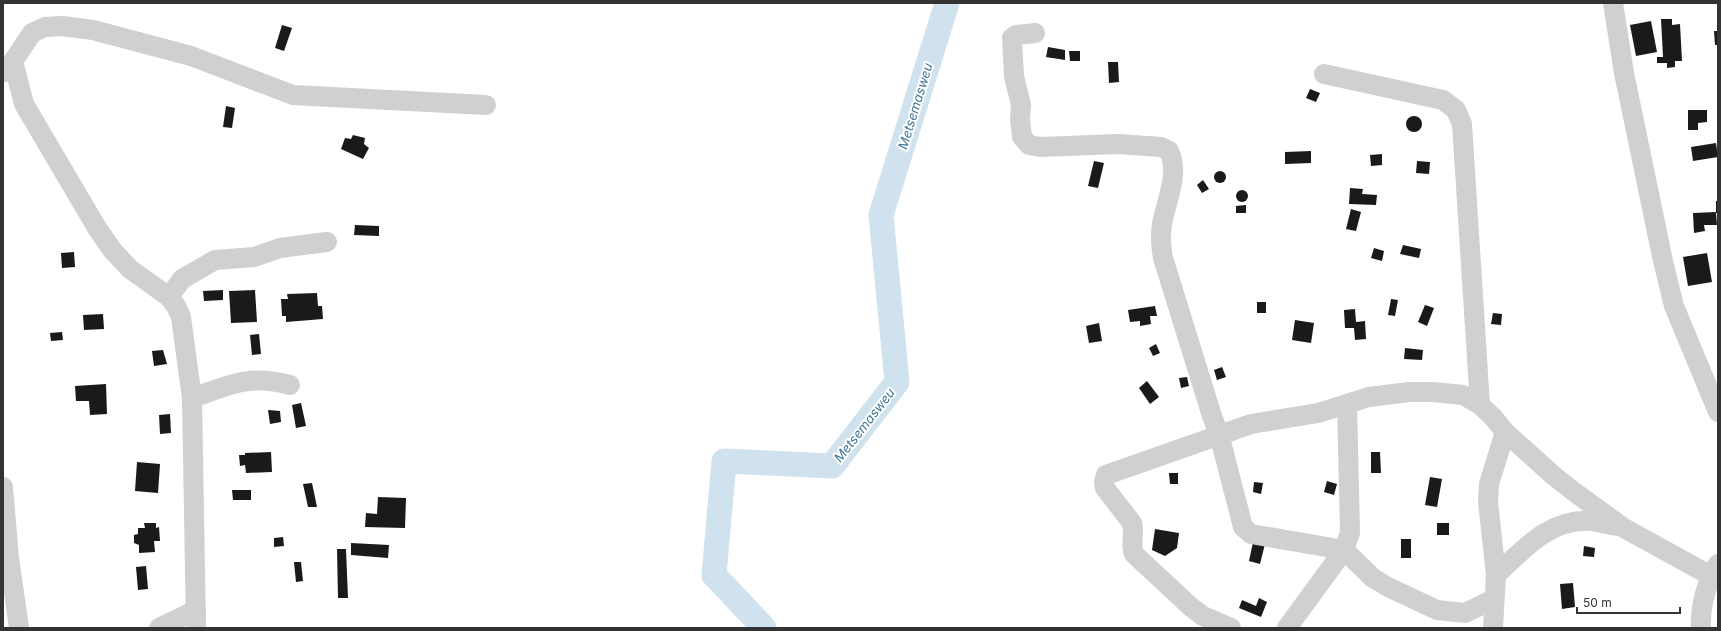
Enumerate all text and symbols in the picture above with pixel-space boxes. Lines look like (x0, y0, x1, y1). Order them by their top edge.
water label: Metsemasweu (894, 61, 936, 151)
water label: Metsemasweu (830, 385, 898, 465)
scale bar (1577, 589, 1680, 615)
text: 50 m (1583, 595, 1612, 610)

